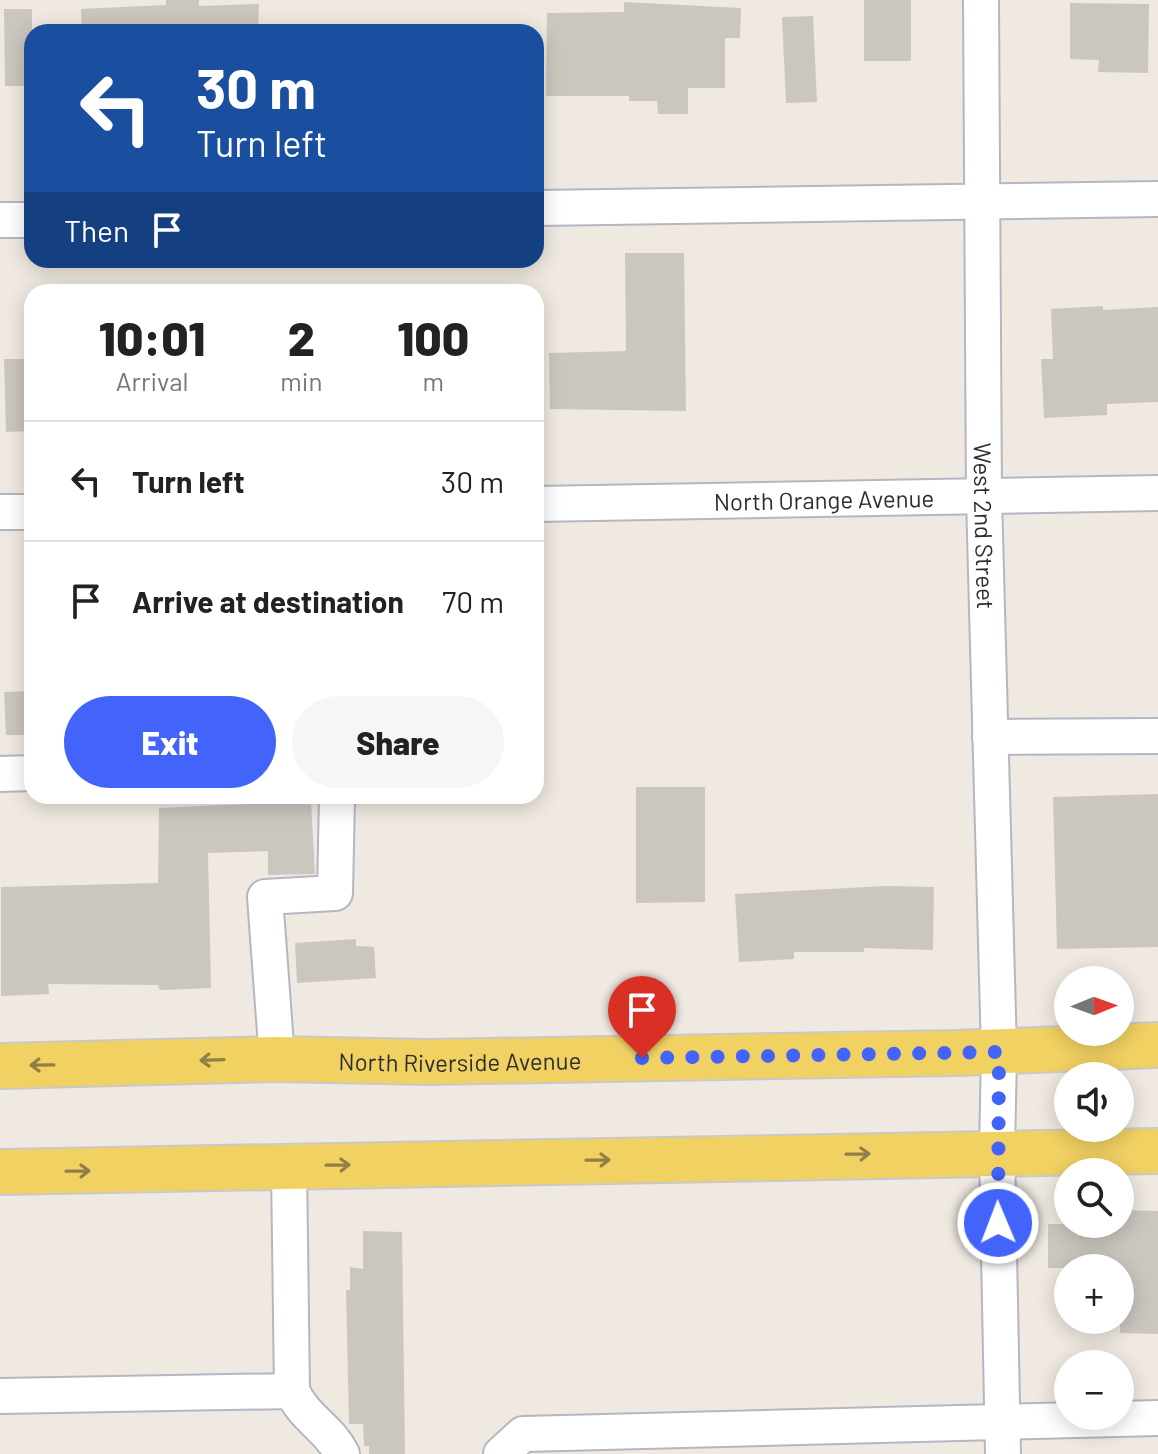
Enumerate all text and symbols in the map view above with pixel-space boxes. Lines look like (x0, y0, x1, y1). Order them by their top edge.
text: 30 m (196, 53, 316, 120)
icon: left (64, 56, 168, 160)
text: Turn left (196, 121, 327, 164)
icon: arrive (145, 208, 189, 252)
text: Then (64, 212, 129, 248)
text: 10:01 (99, 308, 205, 366)
text: 2 (288, 308, 315, 366)
text: 100 (397, 308, 469, 366)
text: Arrival (116, 365, 188, 396)
text: min (280, 365, 322, 396)
text: m (422, 365, 444, 396)
street label: West 2nd Street (969, 443, 1002, 610)
icon: left (64, 459, 108, 503)
text: Turn left (132, 463, 245, 499)
text: 30 m (441, 463, 504, 499)
street label: North Orange Avenue (713, 482, 934, 515)
icon: arrive (64, 579, 108, 623)
text: Arrive at destination (132, 583, 404, 619)
text: 70 m (442, 583, 504, 619)
button: Exit (64, 696, 276, 788)
button: Share (292, 696, 504, 788)
north arrow (1054, 966, 1134, 1046)
map controls (1054, 966, 1134, 1430)
pin (608, 976, 676, 1058)
icon: arrive (620, 988, 664, 1032)
street label: North Riverside Avenue (338, 1045, 582, 1077)
one-way arrow (199, 1053, 226, 1068)
one-way arrow (29, 1057, 56, 1073)
button: sound (1054, 1062, 1134, 1142)
one-way arrow (844, 1147, 871, 1162)
one-way arrow (584, 1152, 611, 1167)
one-way arrow (324, 1157, 351, 1172)
button: search (1054, 1158, 1134, 1238)
one-way arrow (64, 1163, 91, 1178)
position arrow (956, 1181, 1040, 1265)
button: + (1054, 1254, 1134, 1334)
button: − (1054, 1350, 1134, 1430)

